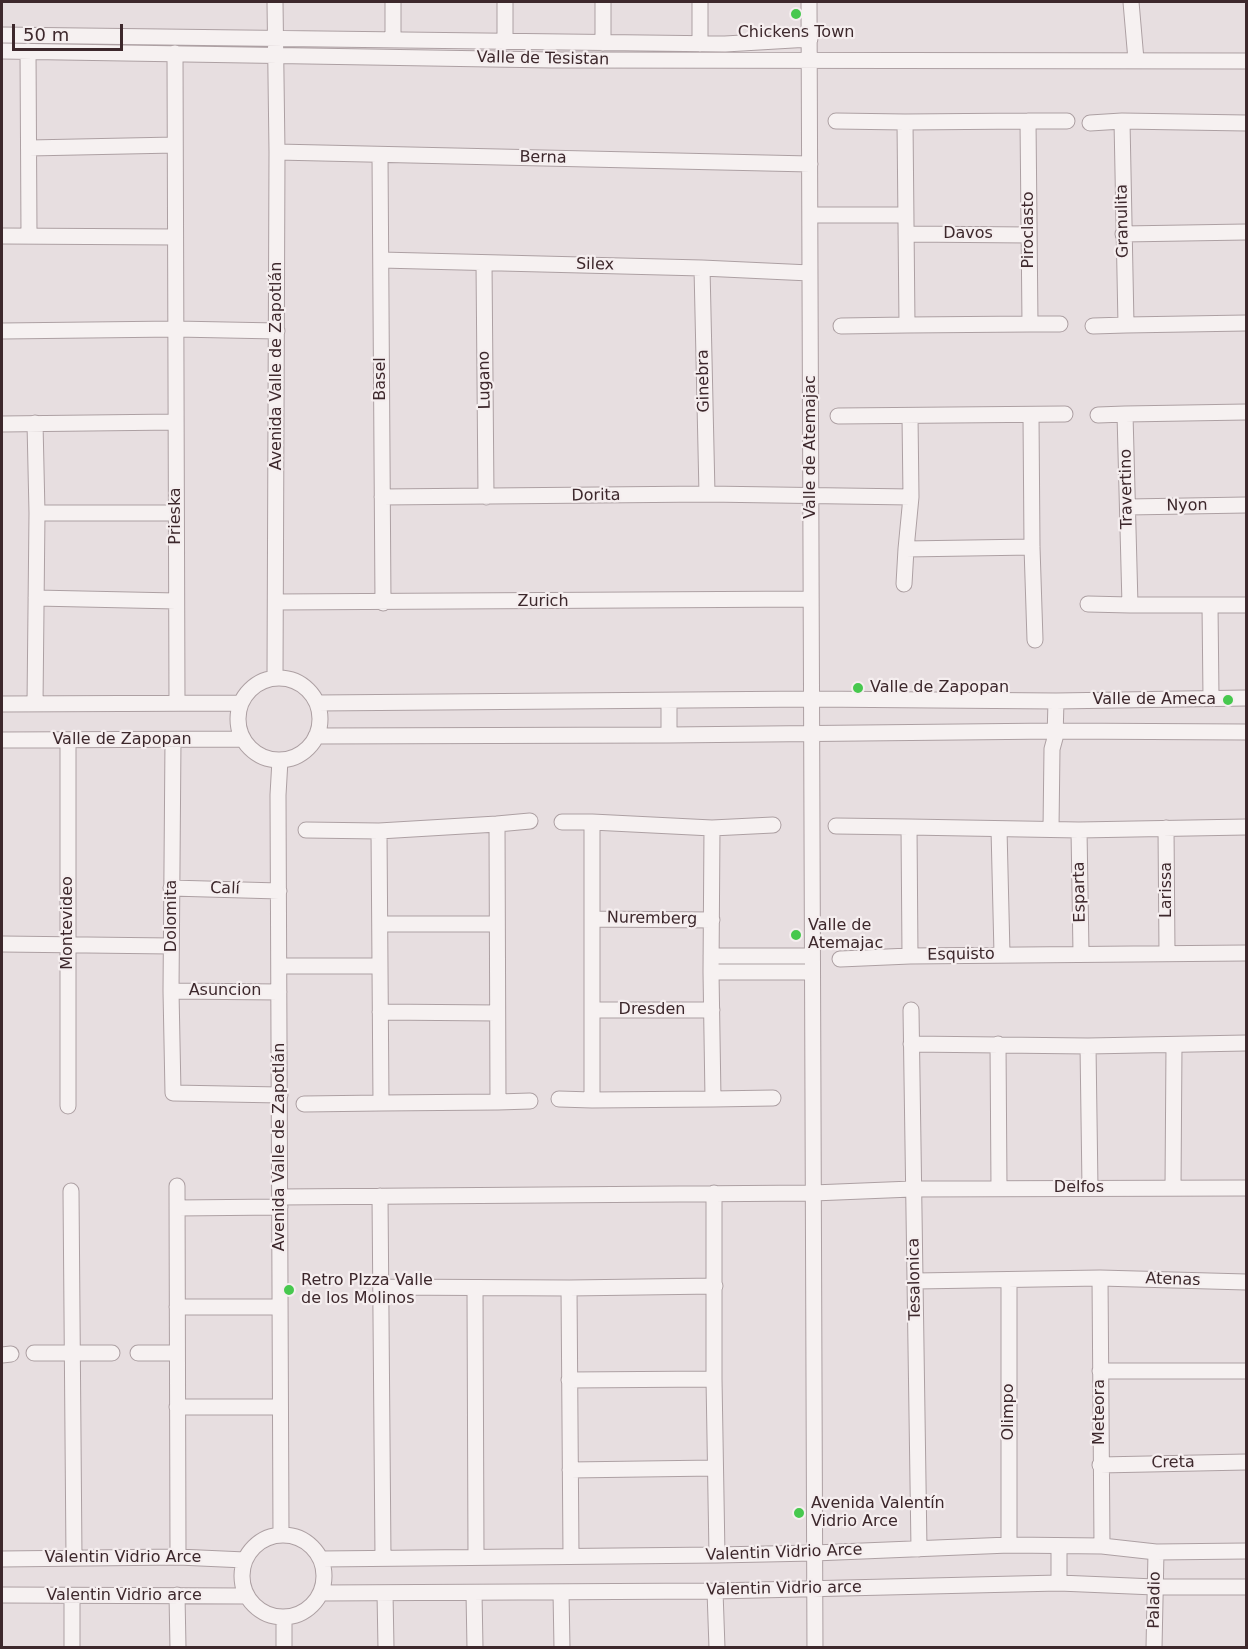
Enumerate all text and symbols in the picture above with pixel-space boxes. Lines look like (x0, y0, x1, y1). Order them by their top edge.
marker: Chickens Town (789, 7, 803, 21)
scale bar (15, 12, 126, 50)
place label: Chickens Town (738, 23, 854, 43)
text: 50 m (23, 24, 69, 45)
street label: Valle de Tesistan (477, 48, 609, 70)
street label: Berna (519, 148, 567, 168)
street label: Granulita (1113, 184, 1133, 258)
street label: Piroclasto (1019, 191, 1039, 269)
street label: Davos (943, 224, 993, 244)
street label: Silex (576, 255, 614, 275)
street label: Avenida Valle de Zapotlán (267, 262, 287, 470)
street label: Ginebra (694, 349, 714, 413)
street label: Lugano (475, 351, 495, 409)
street label: Basel (371, 357, 391, 401)
street label: Valle de Atemajac (801, 375, 821, 519)
street label: Travertino (1117, 449, 1137, 529)
street label: Dorita (571, 486, 621, 506)
street label: Prieska (166, 487, 186, 545)
street label: Nyon (1166, 496, 1208, 516)
street label: Zurich (517, 592, 569, 612)
place label: Valle de Zapopan (870, 678, 1009, 698)
marker: Valle de Zapopan (851, 681, 865, 695)
place label: Valle de Ameca (1093, 690, 1216, 710)
marker: Valle de Ameca (1221, 693, 1235, 707)
street label: Valle de Zapopan (52, 730, 192, 750)
street label: Esparta (1070, 861, 1090, 923)
street label: Larissa (1157, 862, 1177, 918)
street label: Montevideo (58, 876, 78, 970)
street label: Calí (210, 879, 240, 899)
street label: Dolomita (162, 880, 182, 952)
street label: Nuremberg (607, 909, 697, 929)
place label: Valle de Atemajac (808, 916, 883, 954)
marker: Valle de Atemajac (789, 928, 803, 942)
street label: Esquisto (927, 945, 995, 965)
street label: Asuncion (189, 981, 261, 1001)
street label: Dresden (619, 1000, 685, 1020)
street label: Avenida Valle de Zapotlán (270, 1043, 290, 1251)
street label: Delfos (1054, 1178, 1104, 1198)
street label: Tesalonica (905, 1238, 925, 1320)
street label: Atenas (1145, 1269, 1201, 1291)
place label: Retro PIzza Valle de los Molinos (301, 1271, 433, 1309)
marker: Retro PIzza Valle de los Molinos (282, 1283, 296, 1297)
street label: Meteora (1090, 1379, 1110, 1445)
street label: Olimpo (999, 1383, 1019, 1441)
street label: Creta (1151, 1453, 1195, 1473)
place label: Avenida Valentín Vidrio Arce (811, 1494, 945, 1532)
marker: Avenida Valentín Vidrio Arce (792, 1506, 806, 1520)
street label: Valentin Vidrio Arce (705, 1541, 863, 1565)
street label: Valentin Vidrio Arce (45, 1548, 201, 1568)
street label: Paladio (1145, 1571, 1165, 1629)
street label: Valentin Vidrio arce (706, 1578, 862, 1600)
street label: Valentin Vidrio arce (46, 1586, 202, 1606)

